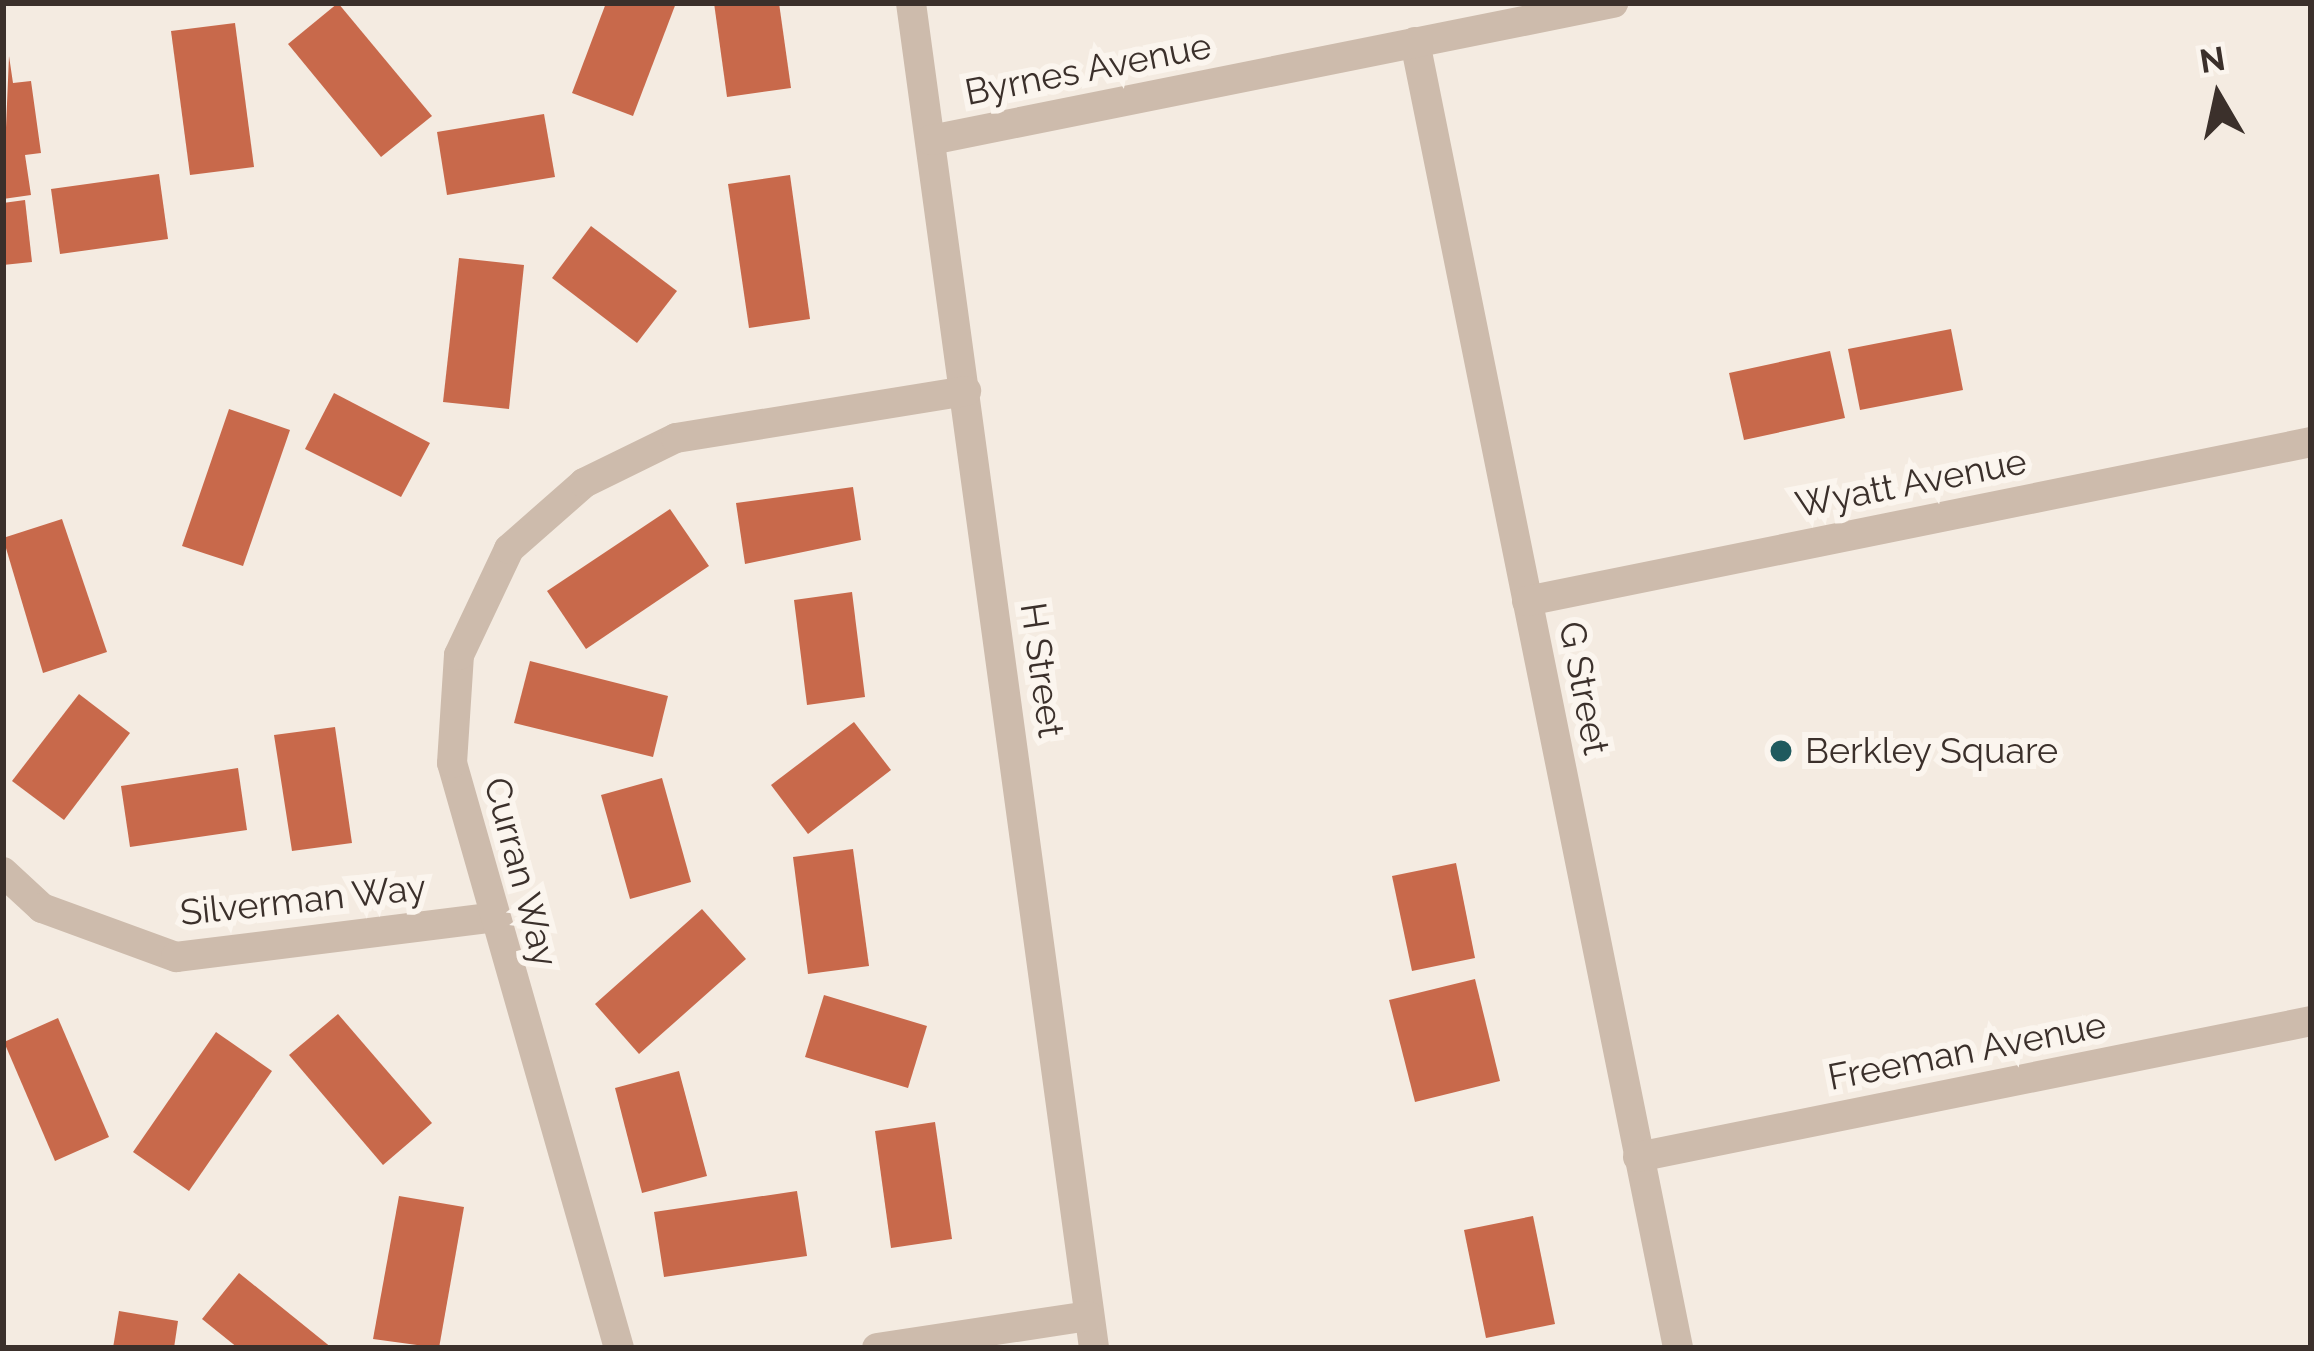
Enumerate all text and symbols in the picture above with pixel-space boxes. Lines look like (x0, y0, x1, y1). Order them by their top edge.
street label: Byrnes Avenue (961, 24, 1215, 114)
north arrow (2158, 36, 2278, 156)
text: N (2197, 39, 2228, 81)
street label: Wyatt Avenue (1791, 439, 2031, 527)
street label: H Street (1011, 600, 1073, 740)
street label: G Street (1550, 618, 1618, 758)
place label: Berkley Square (1805, 729, 2059, 773)
marker: Berkley Square (1768, 738, 1794, 764)
street label: Curran Way (475, 772, 567, 972)
street label: Silverman Way (177, 866, 429, 934)
street label: Freeman Avenue (1824, 1003, 2110, 1099)

